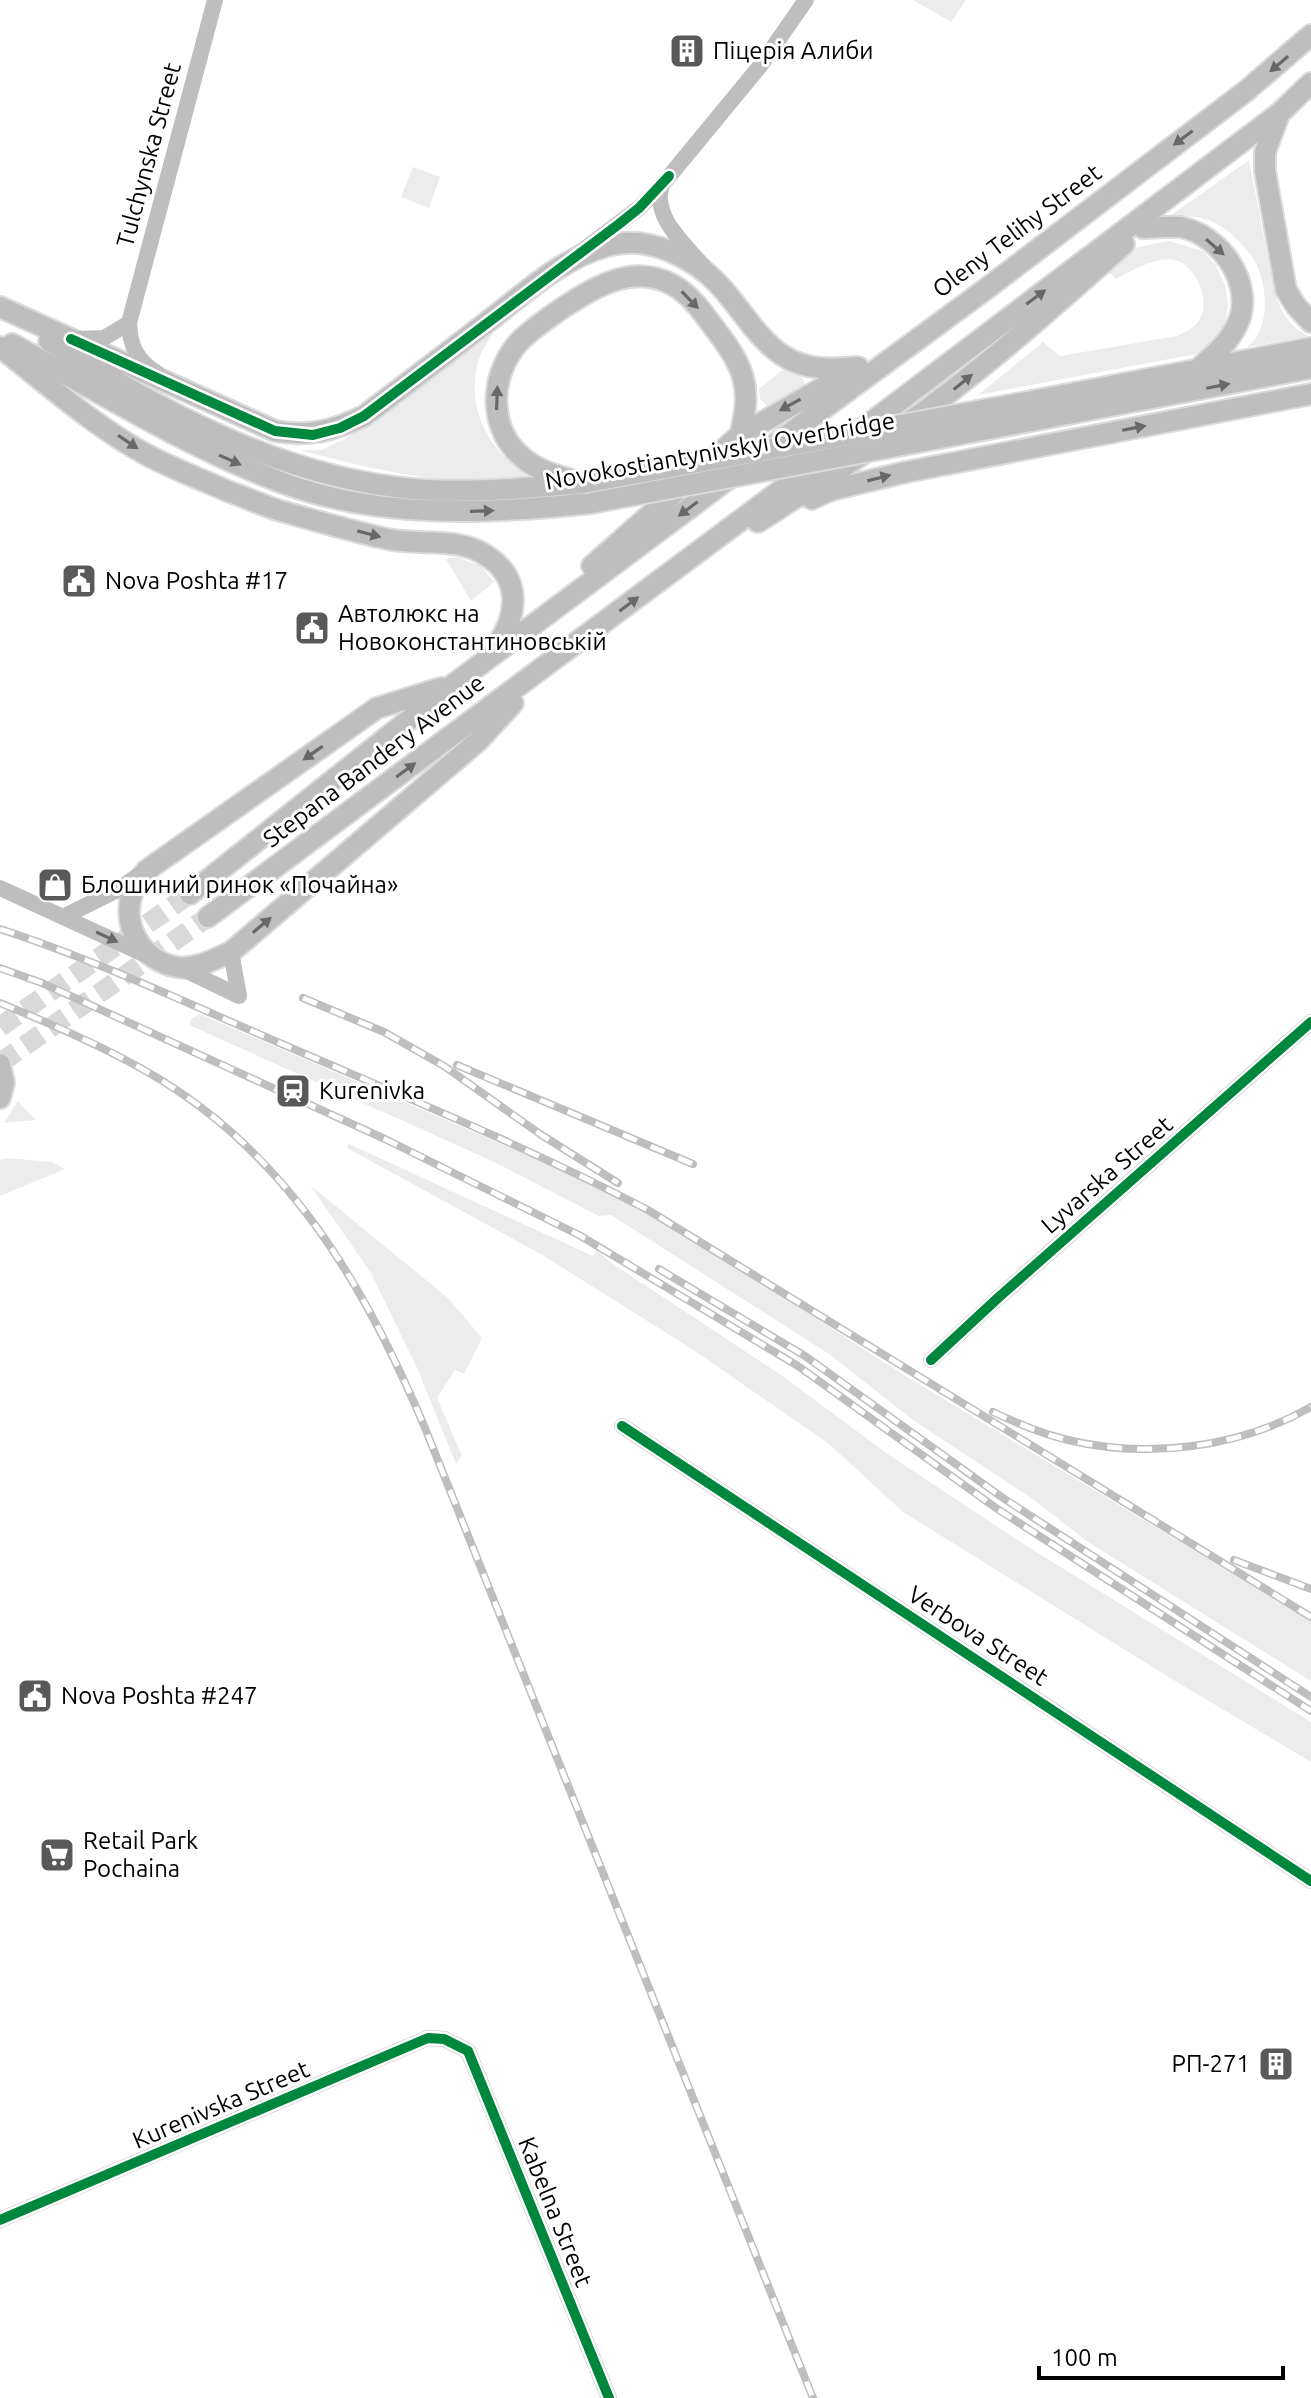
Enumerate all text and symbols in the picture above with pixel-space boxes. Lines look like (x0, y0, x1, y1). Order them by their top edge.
building icon: Піцерія Алиби (668, 32, 706, 70)
place label: Піцерія Алиби (713, 37, 874, 64)
one-way arrow (1269, 55, 1289, 72)
street label: Tulchynska Street (111, 59, 186, 250)
one-way arrow (1173, 130, 1193, 146)
street label: Oleny Telihy Street (927, 158, 1107, 303)
one-way arrow (1205, 237, 1224, 255)
one-way arrow (1026, 289, 1046, 305)
one-way arrow (680, 290, 699, 309)
one-way arrow (953, 375, 973, 391)
one-way arrow (1206, 379, 1231, 391)
one-way arrow (491, 385, 504, 411)
one-way arrow (778, 398, 801, 412)
street label: Novokostiantynivskyi Overbridge (543, 406, 897, 495)
one-way arrow (1121, 421, 1146, 434)
one-way arrow (117, 434, 138, 449)
one-way arrow (218, 453, 242, 467)
one-way arrow (866, 472, 891, 484)
one-way arrow (677, 501, 699, 517)
one-way arrow (470, 505, 495, 518)
one-way arrow (357, 529, 382, 541)
public building icon: Nova Poshta #17 (60, 562, 98, 600)
place label: Nova Poshta #17 (105, 567, 288, 594)
one-way arrow (619, 596, 640, 612)
place label: Автолюкс на Новоконстантиновській (338, 600, 607, 655)
public building icon: Автолюкс на Новоконстантиновській (293, 609, 331, 647)
street label: Stepana Bandery Avenue (258, 669, 489, 852)
one-way arrow (303, 745, 324, 760)
one-way arrow (396, 763, 416, 779)
shop icon: Блошиний ринок «Почайна» (36, 866, 74, 904)
place label: Блошиний ринок «Почайна» (81, 871, 398, 898)
one-way arrow (252, 917, 272, 934)
one-way arrow (95, 931, 119, 944)
station icon: Kurenivka (274, 1072, 312, 1110)
place label: Kurenivka (319, 1077, 425, 1104)
street label: Lyvarska Street (1036, 1110, 1178, 1239)
street label: Verbova Street (903, 1580, 1054, 1691)
public building icon: Nova Poshta #247 (16, 1677, 54, 1715)
place label: Nova Poshta #247 (61, 1682, 258, 1709)
place label: Retail Park Pochaina (83, 1827, 198, 1882)
supermarket icon: Retail Park Pochaina (38, 1836, 76, 1874)
building icon: РП-271 (1257, 2045, 1295, 2083)
place label: РП-271 (1172, 2050, 1250, 2077)
street label: Kurenivska Street (128, 2055, 314, 2154)
street label: Kabelna Street (513, 2133, 598, 2291)
scale bar (1039, 2330, 1283, 2380)
text: 100 m (1051, 2344, 1118, 2371)

